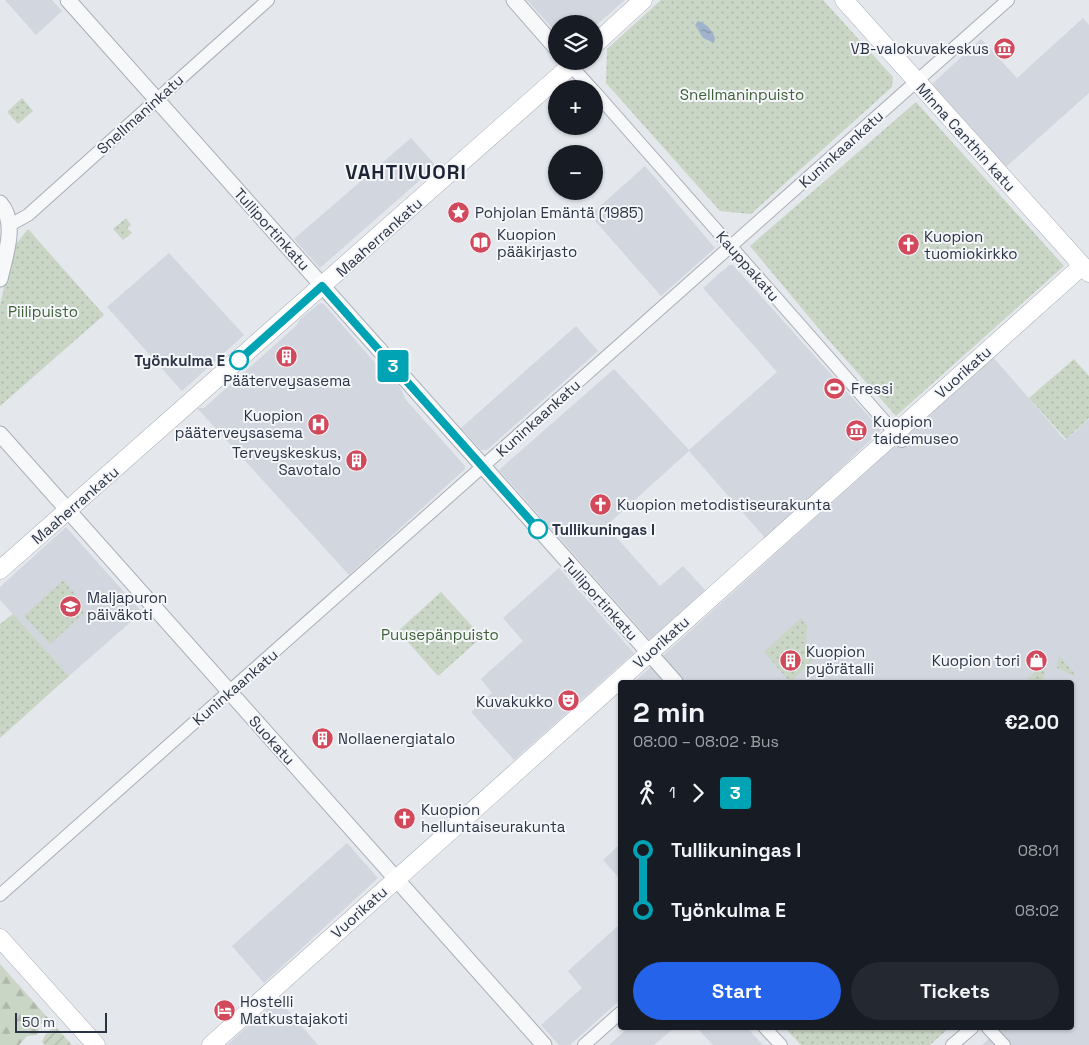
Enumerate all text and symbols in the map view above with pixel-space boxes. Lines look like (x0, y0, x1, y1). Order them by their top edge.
map controls (548, 15, 603, 200)
button: layers (548, 15, 603, 70)
museum icon: VB-valokuvakeskus (993, 36, 1017, 60)
place label: VB-valokuvakeskus (850, 39, 989, 58)
street label: Snellmaninkatu (93, 70, 187, 158)
street label: Minna Canthin katu (912, 79, 1020, 195)
button: + (548, 80, 603, 135)
park label: Snellmaninpuisto (680, 85, 804, 104)
street label: Kuninkaankatu (795, 106, 887, 192)
button: − (548, 145, 603, 200)
district label: VAHTIVUORI (345, 159, 467, 185)
street label: Tulliportinkatu (230, 184, 314, 274)
street label: Maaherrankatu (332, 193, 426, 281)
place icon: Pohjolan Emäntä (1985) (447, 200, 471, 224)
place label: Pohjolan Emäntä (1985) (475, 203, 643, 223)
place label: Kuopion pääkirjasto (497, 225, 577, 261)
street label: Kauppakatu (712, 227, 784, 305)
place label: Kuopion tuomiokirkko (924, 227, 1018, 263)
library icon: Kuopion pääkirjasto (469, 231, 493, 255)
church icon: Kuopion tuomiokirkko (896, 233, 920, 257)
park label: Piilipuisto (8, 302, 78, 321)
street label: Vuorikatu (931, 342, 995, 402)
building icon: Pääterveysasema (275, 345, 299, 369)
marker: Työnkulma E (229, 350, 249, 370)
line badge: 3 (377, 350, 409, 382)
place label: Työnkulma E (134, 351, 225, 370)
text: 3 (388, 354, 398, 377)
place label: Pääterveysasema (223, 371, 351, 390)
street label: Kuninkaankatu (492, 375, 584, 461)
sports icon: Fressi (823, 376, 847, 400)
place label: Fressi (851, 379, 893, 398)
place label: Kuopion pääterveysasema (175, 406, 303, 442)
hospital icon: Kuopion pääterveysasema (307, 412, 331, 436)
place label: Kuopion taidemuseo (873, 412, 959, 448)
museum icon: Kuopion taidemuseo (845, 418, 869, 442)
place label: Terveyskeskus, Savotalo (232, 443, 341, 479)
building icon: Terveyskeskus, Savotalo (345, 449, 369, 473)
street label: Maaherrankatu (28, 462, 122, 548)
church icon: Kuopion metodistiseurakunta (589, 492, 613, 516)
place label: Kuopion metodistiseurakunta (617, 495, 831, 514)
marker: Tullikuningas I (528, 519, 548, 539)
place label: Tullikuningas I (552, 520, 655, 539)
street label: Tulliportinkatu (558, 554, 642, 644)
place label: Maljapuron päiväkoti (87, 588, 167, 624)
school or university icon: Maljapuron päiväkoti (59, 594, 83, 618)
street label: Vuorikatu (629, 612, 693, 672)
park label: Puusepänpuisto (381, 625, 499, 644)
place label: Kuopion pyörätalli (806, 642, 874, 678)
street label: Kuninkaankatu (188, 645, 282, 729)
building icon: Kuopion pyörätalli (778, 648, 802, 672)
shop icon: Kuopion tori (1024, 648, 1048, 672)
place label: Kuopion tori (932, 651, 1020, 670)
theatre icon: Kuvakukko (557, 689, 581, 713)
place label: Kuvakukko (476, 692, 553, 711)
text: 2 min (633, 694, 705, 730)
text: €2.00 (1005, 710, 1059, 735)
street label: Suokatu (245, 711, 299, 769)
building icon: Nollaenergiatalo (310, 726, 334, 750)
place label: Nollaenergiatalo (338, 729, 455, 748)
text: 08:00 – 08:02 · Bus (633, 731, 779, 752)
icon: walk (633, 779, 661, 807)
icon: forward (684, 779, 712, 807)
text: 3 (730, 781, 741, 804)
text: 1 (669, 782, 676, 803)
place label: Kuopion helluntaiseurakunta (421, 800, 566, 836)
church icon: Kuopion helluntaiseurakunta (393, 806, 417, 830)
text: Tullikuningas I (671, 838, 801, 863)
text: 08:01 (1018, 840, 1059, 861)
street label: Vuorikatu (327, 882, 391, 942)
text: Työnkulma E (671, 898, 786, 923)
text: 08:02 (1015, 900, 1059, 921)
button: Start (633, 962, 841, 1020)
button: Tickets (851, 962, 1059, 1020)
place label: Hostelli Matkustajakoti (240, 992, 348, 1028)
hotel icon: Hostelli Matkustajakoti (212, 998, 236, 1022)
scale bar (15, 1010, 108, 1033)
text: 50 m (22, 1013, 55, 1031)

